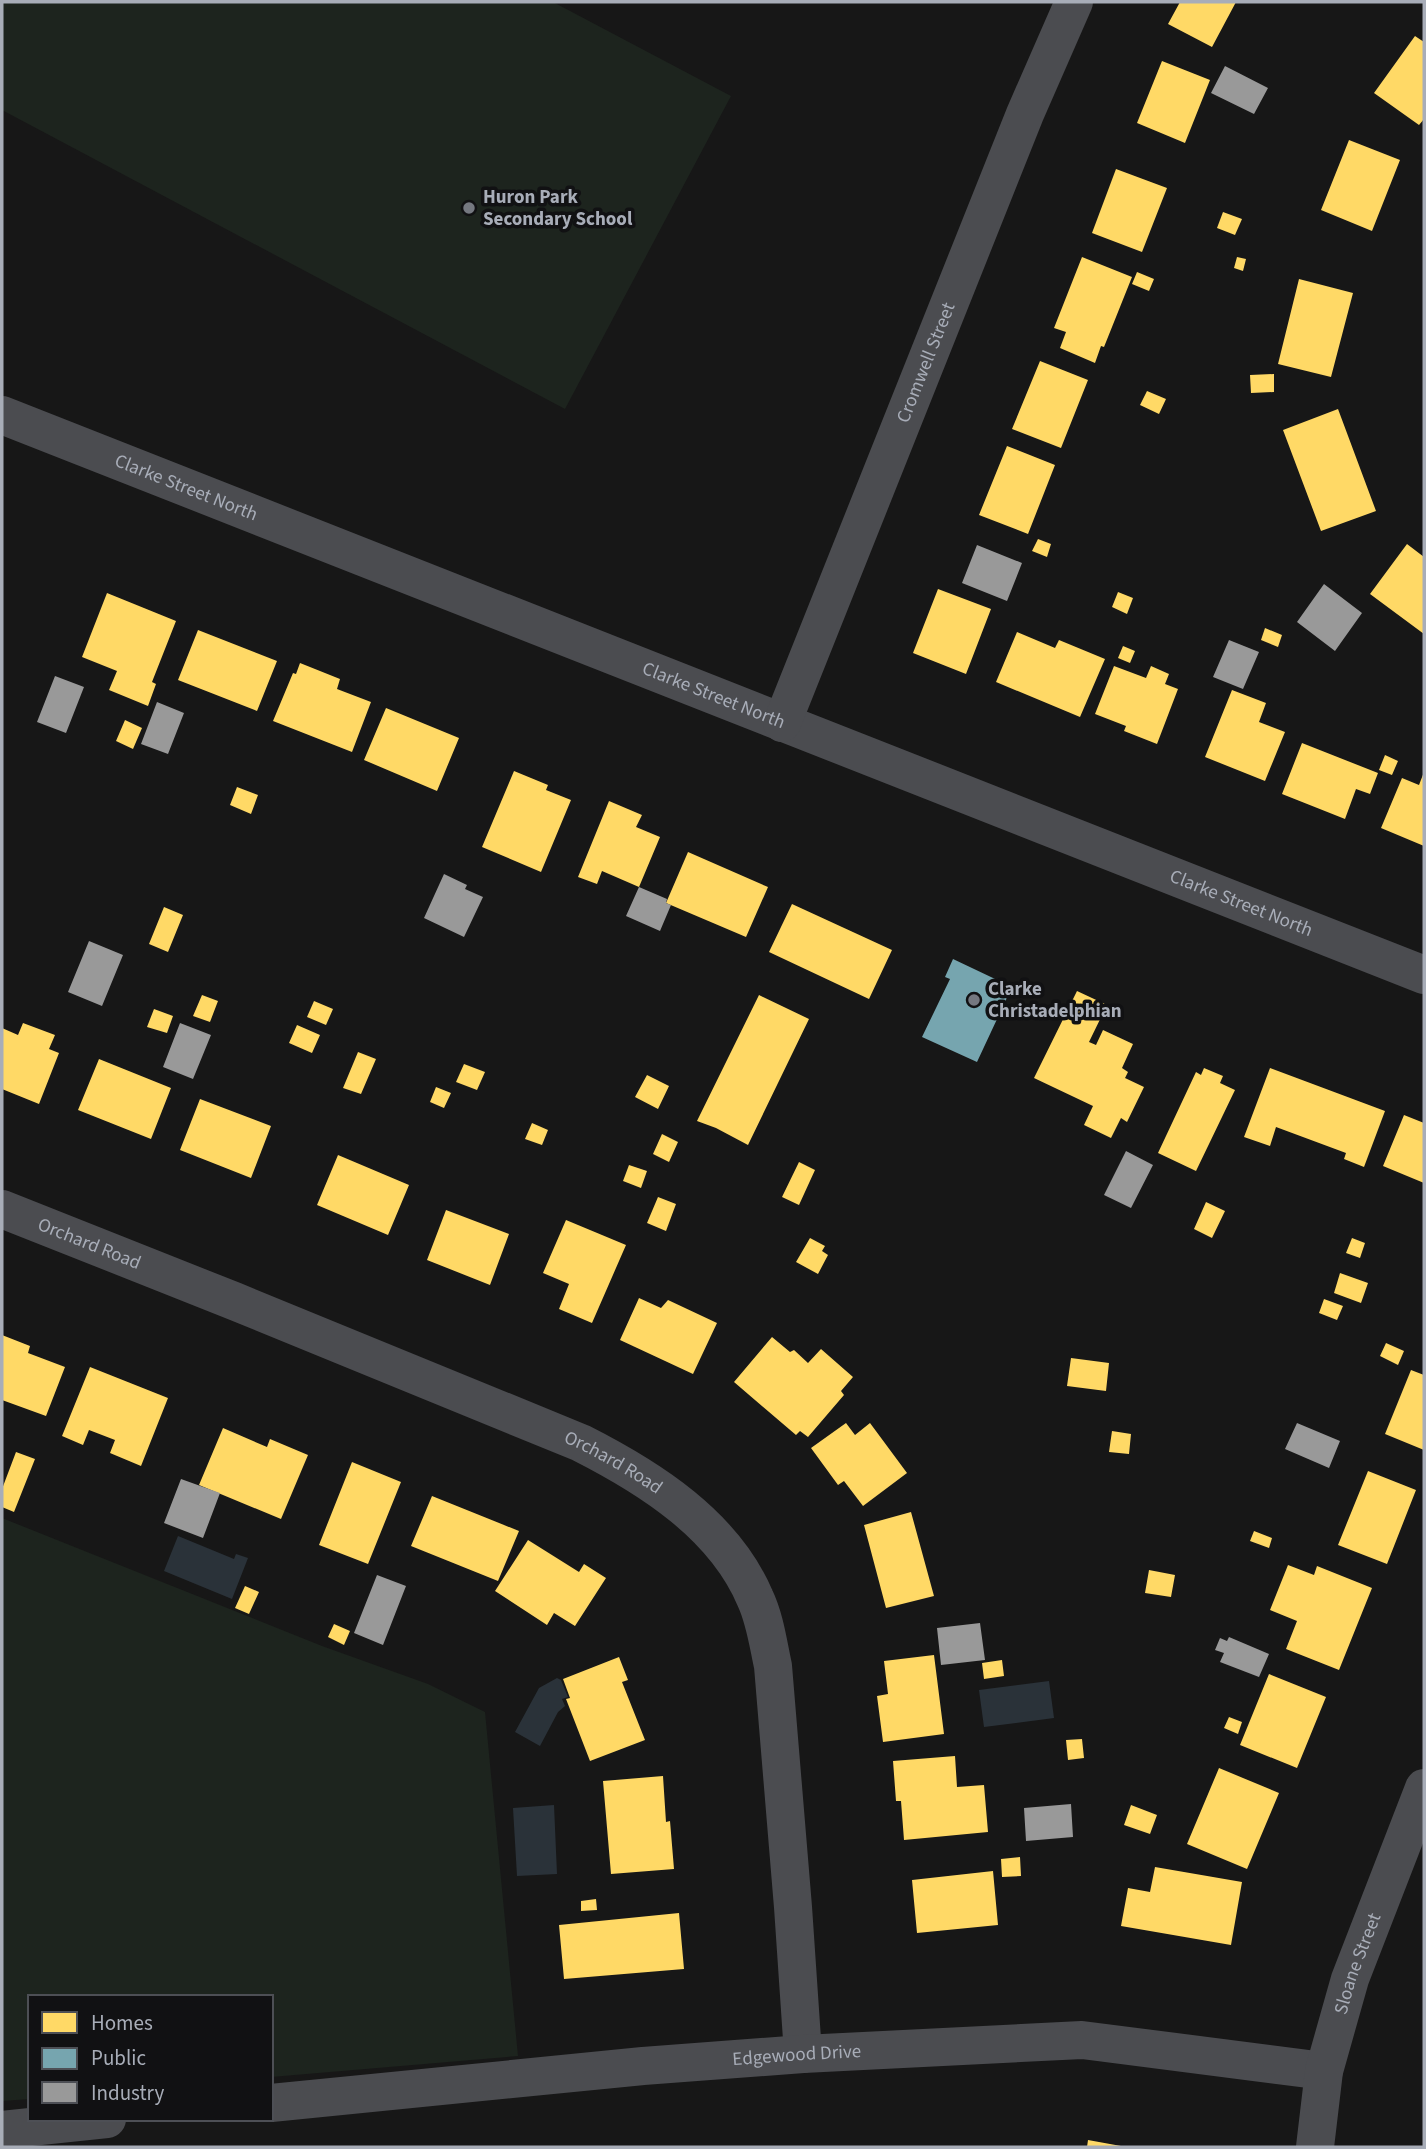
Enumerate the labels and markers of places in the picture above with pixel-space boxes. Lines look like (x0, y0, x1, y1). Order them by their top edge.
place label: Huron Park Secondary School (483, 184, 633, 233)
marker: Huron Park Secondary School (461, 200, 477, 216)
place label: Clarke Christadelphian (988, 976, 1122, 1025)
marker: Clarke Christadelphian (966, 992, 982, 1008)

